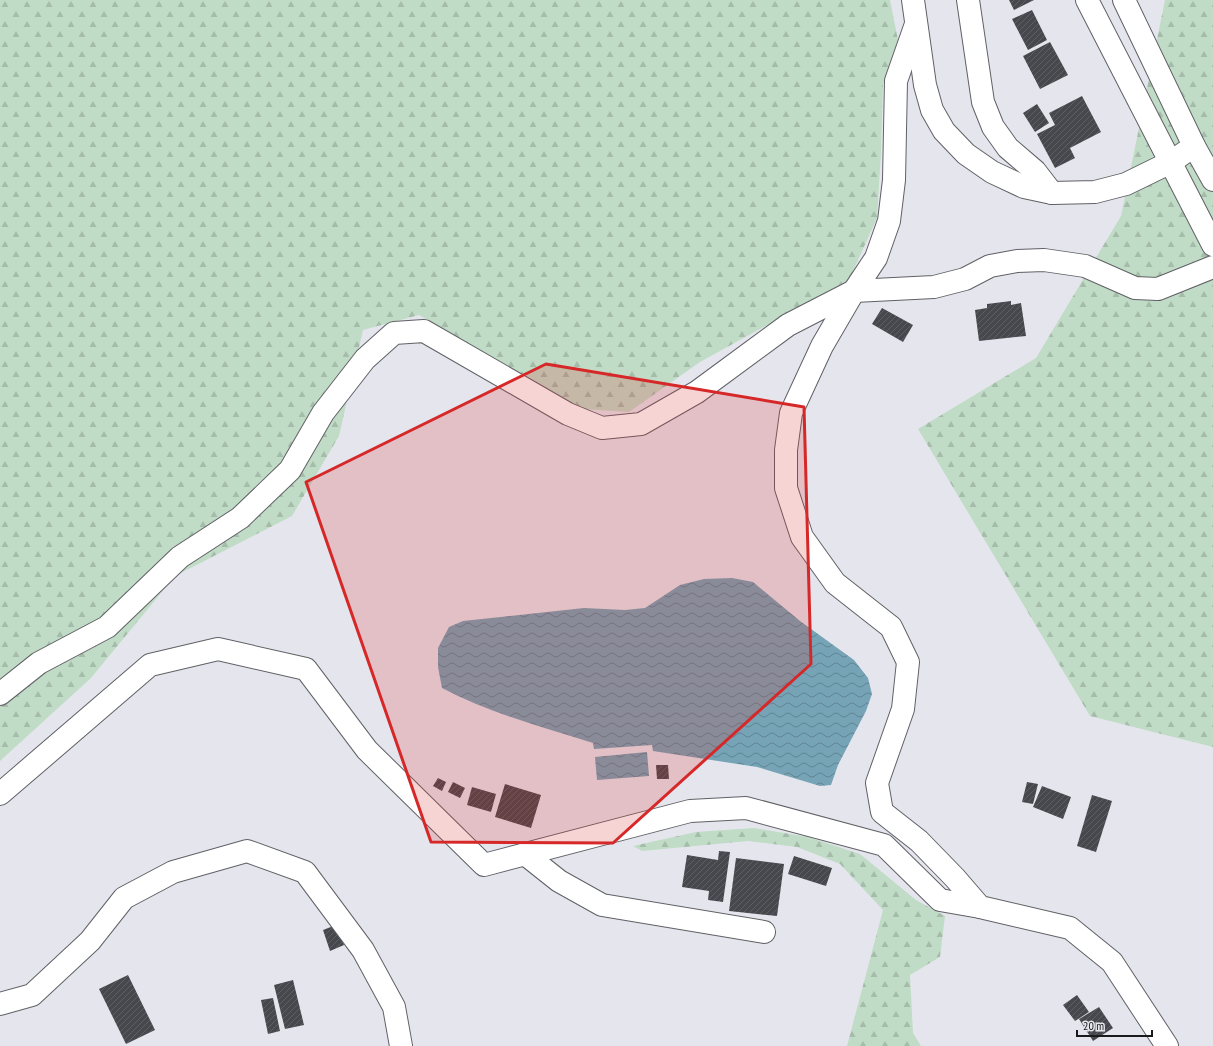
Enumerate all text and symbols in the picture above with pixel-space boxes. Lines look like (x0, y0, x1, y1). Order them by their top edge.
scale bar (1077, 1012, 1152, 1038)
text: 20 m (1083, 1018, 1104, 1033)

